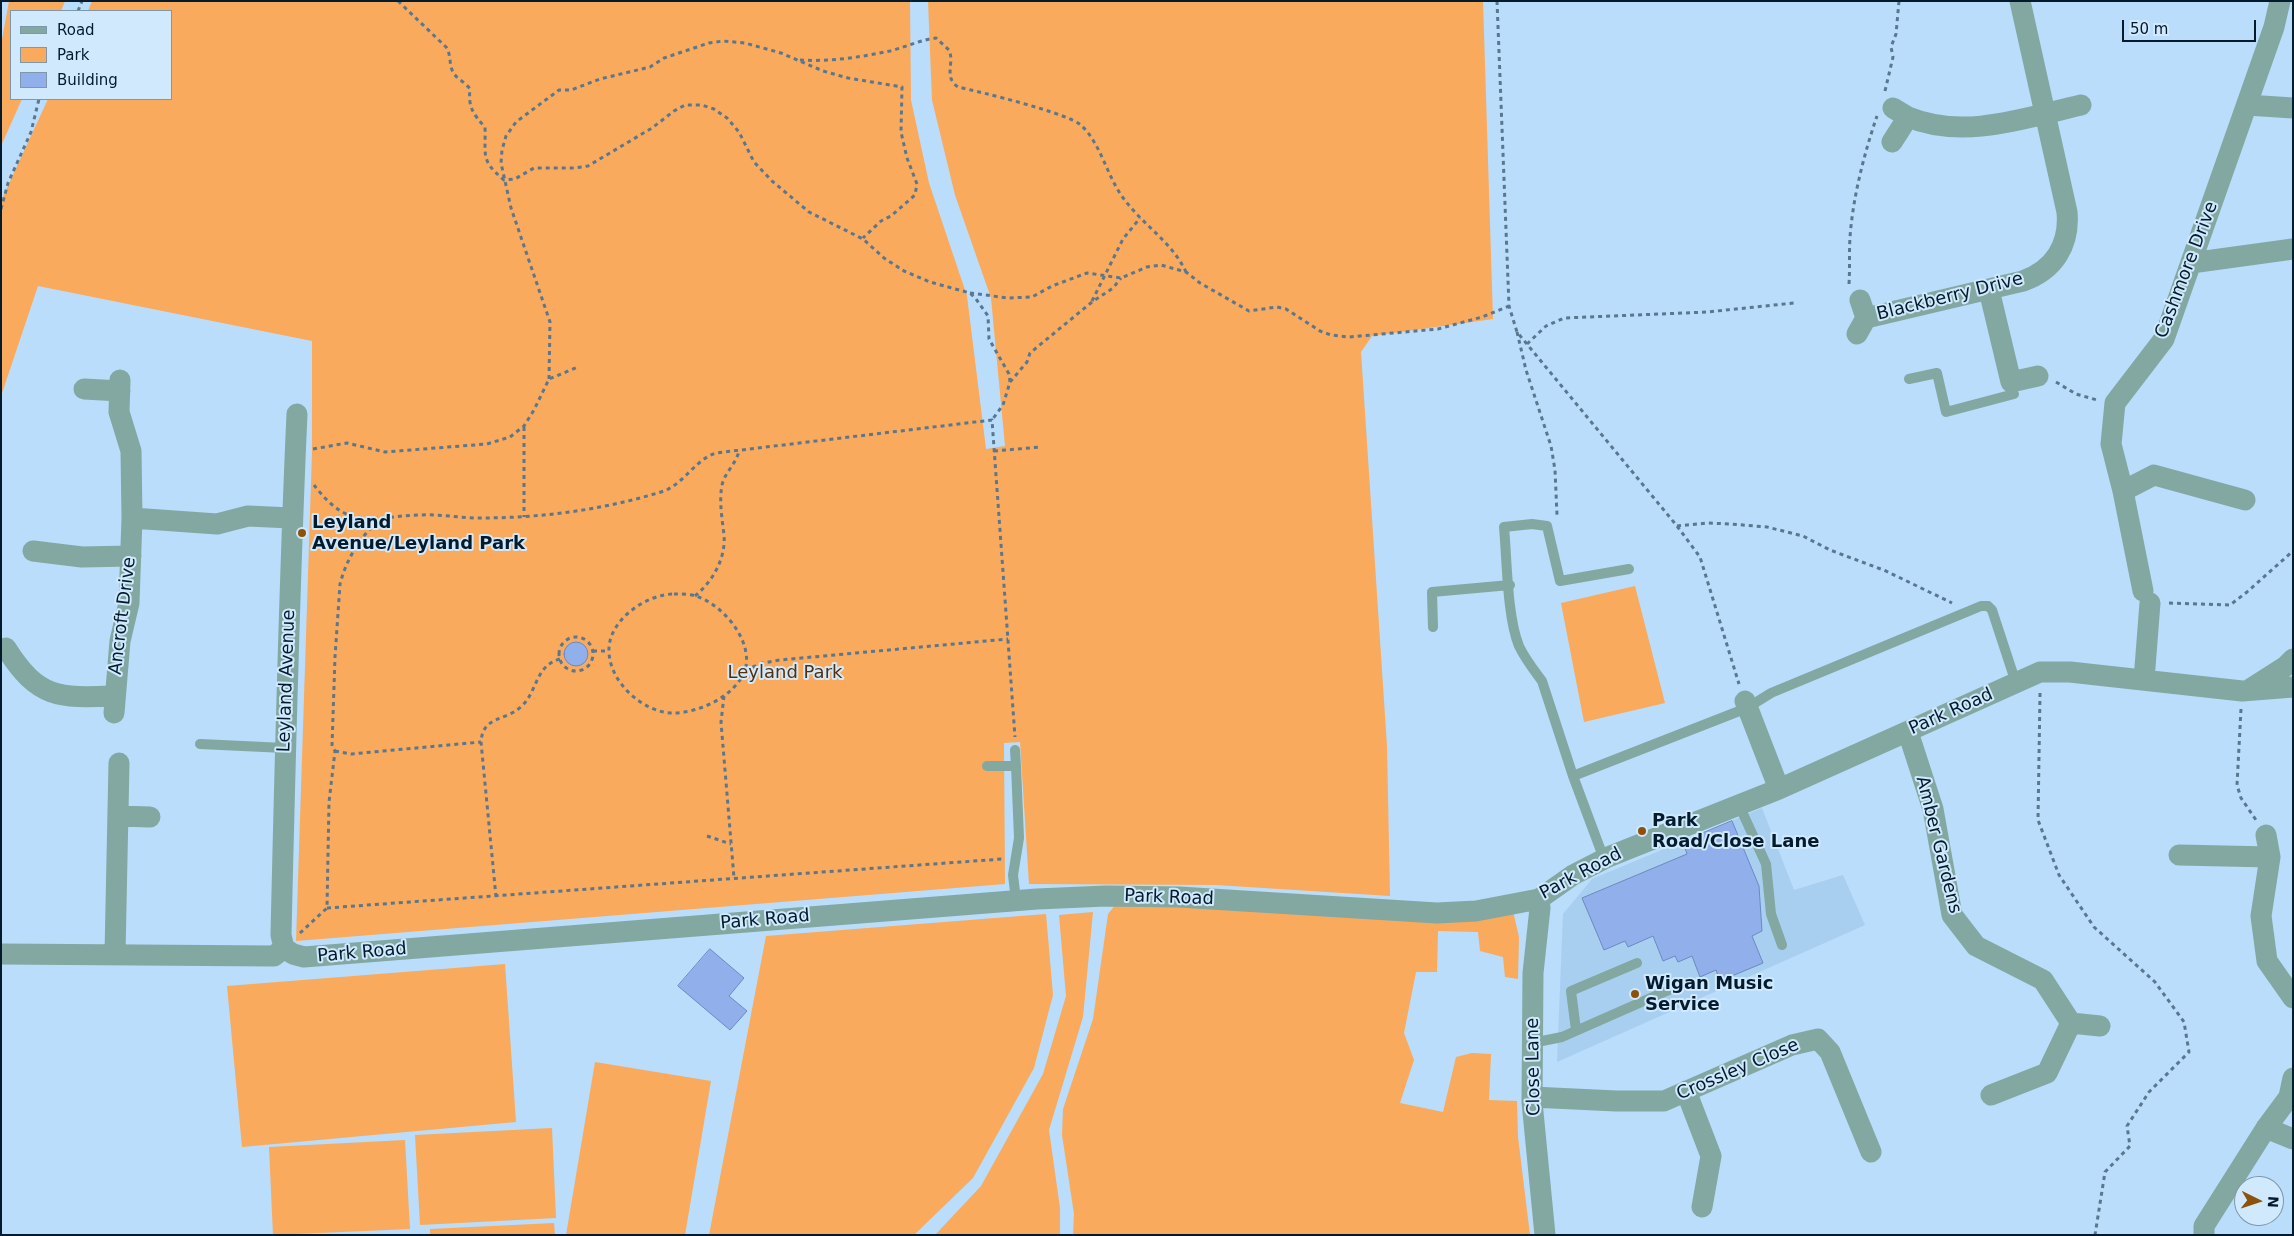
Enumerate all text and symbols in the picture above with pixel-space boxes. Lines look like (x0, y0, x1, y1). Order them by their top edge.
legend (10, 10, 172, 100)
scale bar (2124, 10, 2258, 42)
text: 50 m (2130, 20, 2168, 38)
text: Road (57, 21, 95, 39)
text: Park (57, 46, 89, 64)
text: Building (57, 71, 118, 89)
street label: Cashmore Drive (2151, 199, 2223, 341)
street label: Blackberry Drive (1875, 268, 2025, 326)
place label: Leyland Avenue/Leyland Park (312, 512, 525, 554)
marker: Leyland Avenue/Leyland Park (296, 527, 308, 539)
street label: Ancroft Drive (105, 556, 141, 676)
street label: Leyland Avenue (274, 609, 300, 753)
park label: Leyland Park (728, 662, 842, 684)
street label: Park Road (1906, 684, 1996, 740)
street label: Amber Gardens (1910, 774, 1966, 916)
place label: Park Road/Close Lane (1652, 810, 1819, 852)
marker: Park Road/Close Lane (1636, 825, 1648, 837)
street label: Park Road (1536, 843, 1626, 905)
street label: Park Road (1124, 886, 1214, 910)
street label: Park Road (719, 905, 811, 935)
street label: Park Road (316, 938, 408, 968)
place label: Wigan Music Service (1645, 973, 1773, 1016)
marker: Wigan Music Service (1629, 988, 1641, 1000)
street label: Close Lane (1522, 1018, 1546, 1116)
street label: Crossley Close (1674, 1034, 1802, 1106)
north arrow (2234, 1176, 2284, 1226)
text: N (2265, 1196, 2281, 1208)

